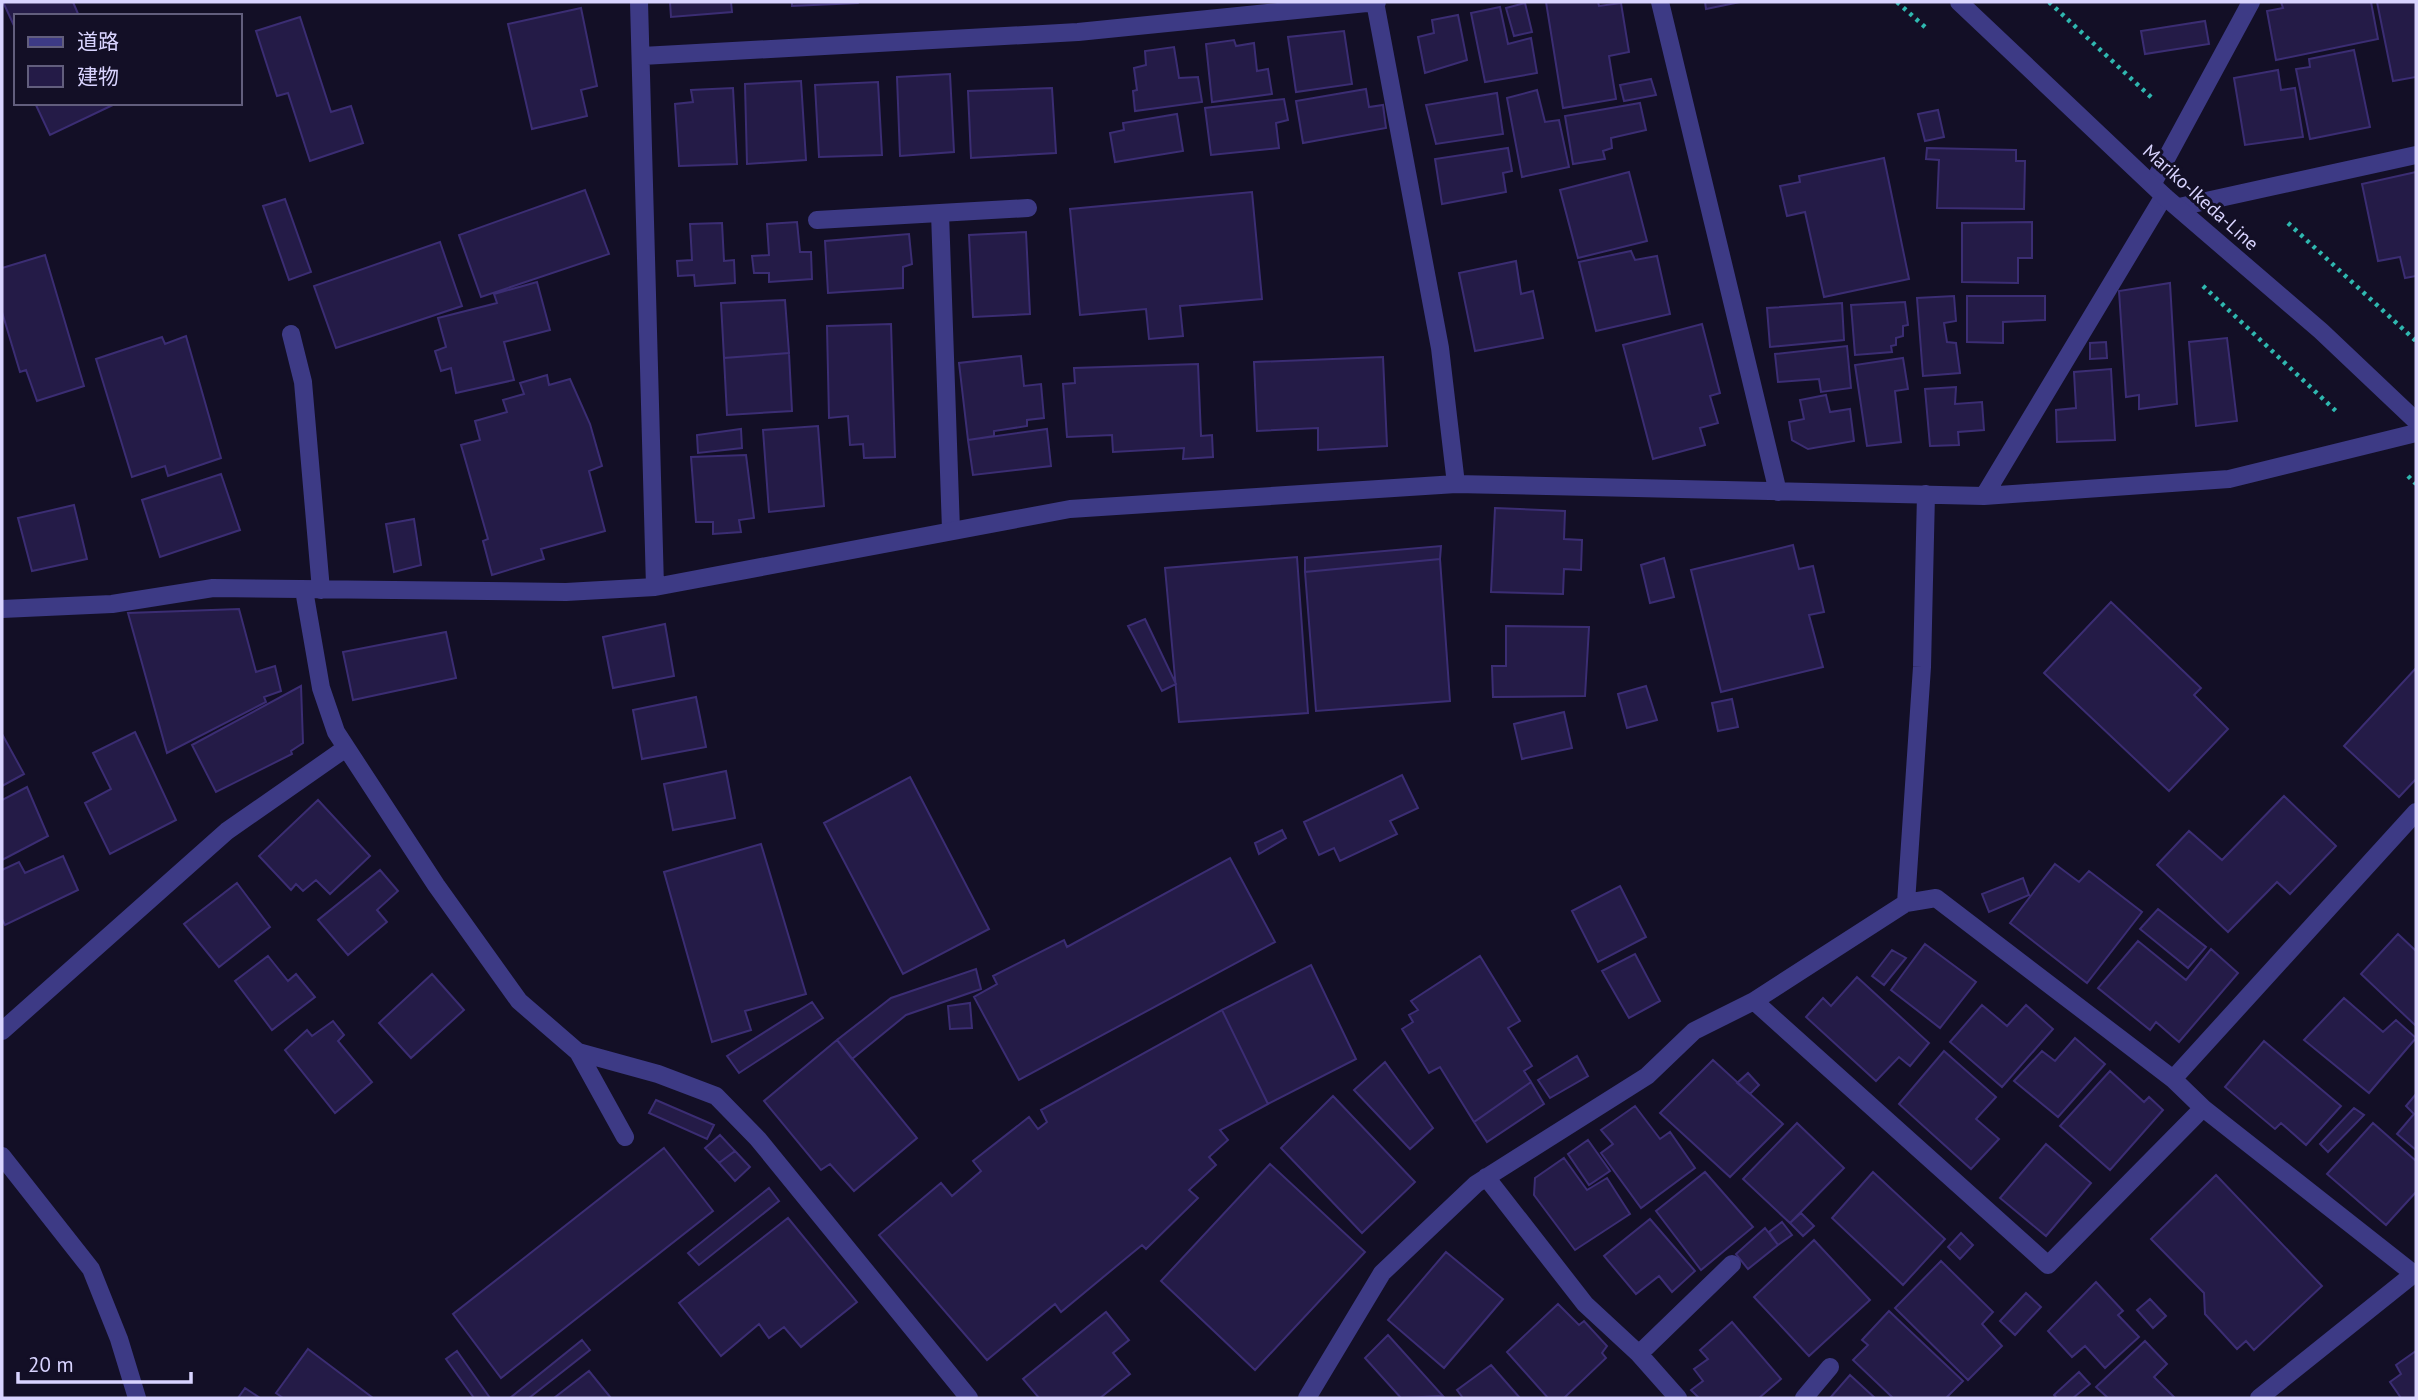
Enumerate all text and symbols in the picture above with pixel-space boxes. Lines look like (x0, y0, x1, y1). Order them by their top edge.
legend (14, 14, 242, 105)
text: 道路 (77, 28, 119, 55)
text: 建物 (77, 63, 119, 90)
street label: Mariko-Ikeda-Line (2138, 139, 2264, 255)
scale bar (18, 1340, 191, 1384)
text: 20 m (28, 1351, 74, 1378)

